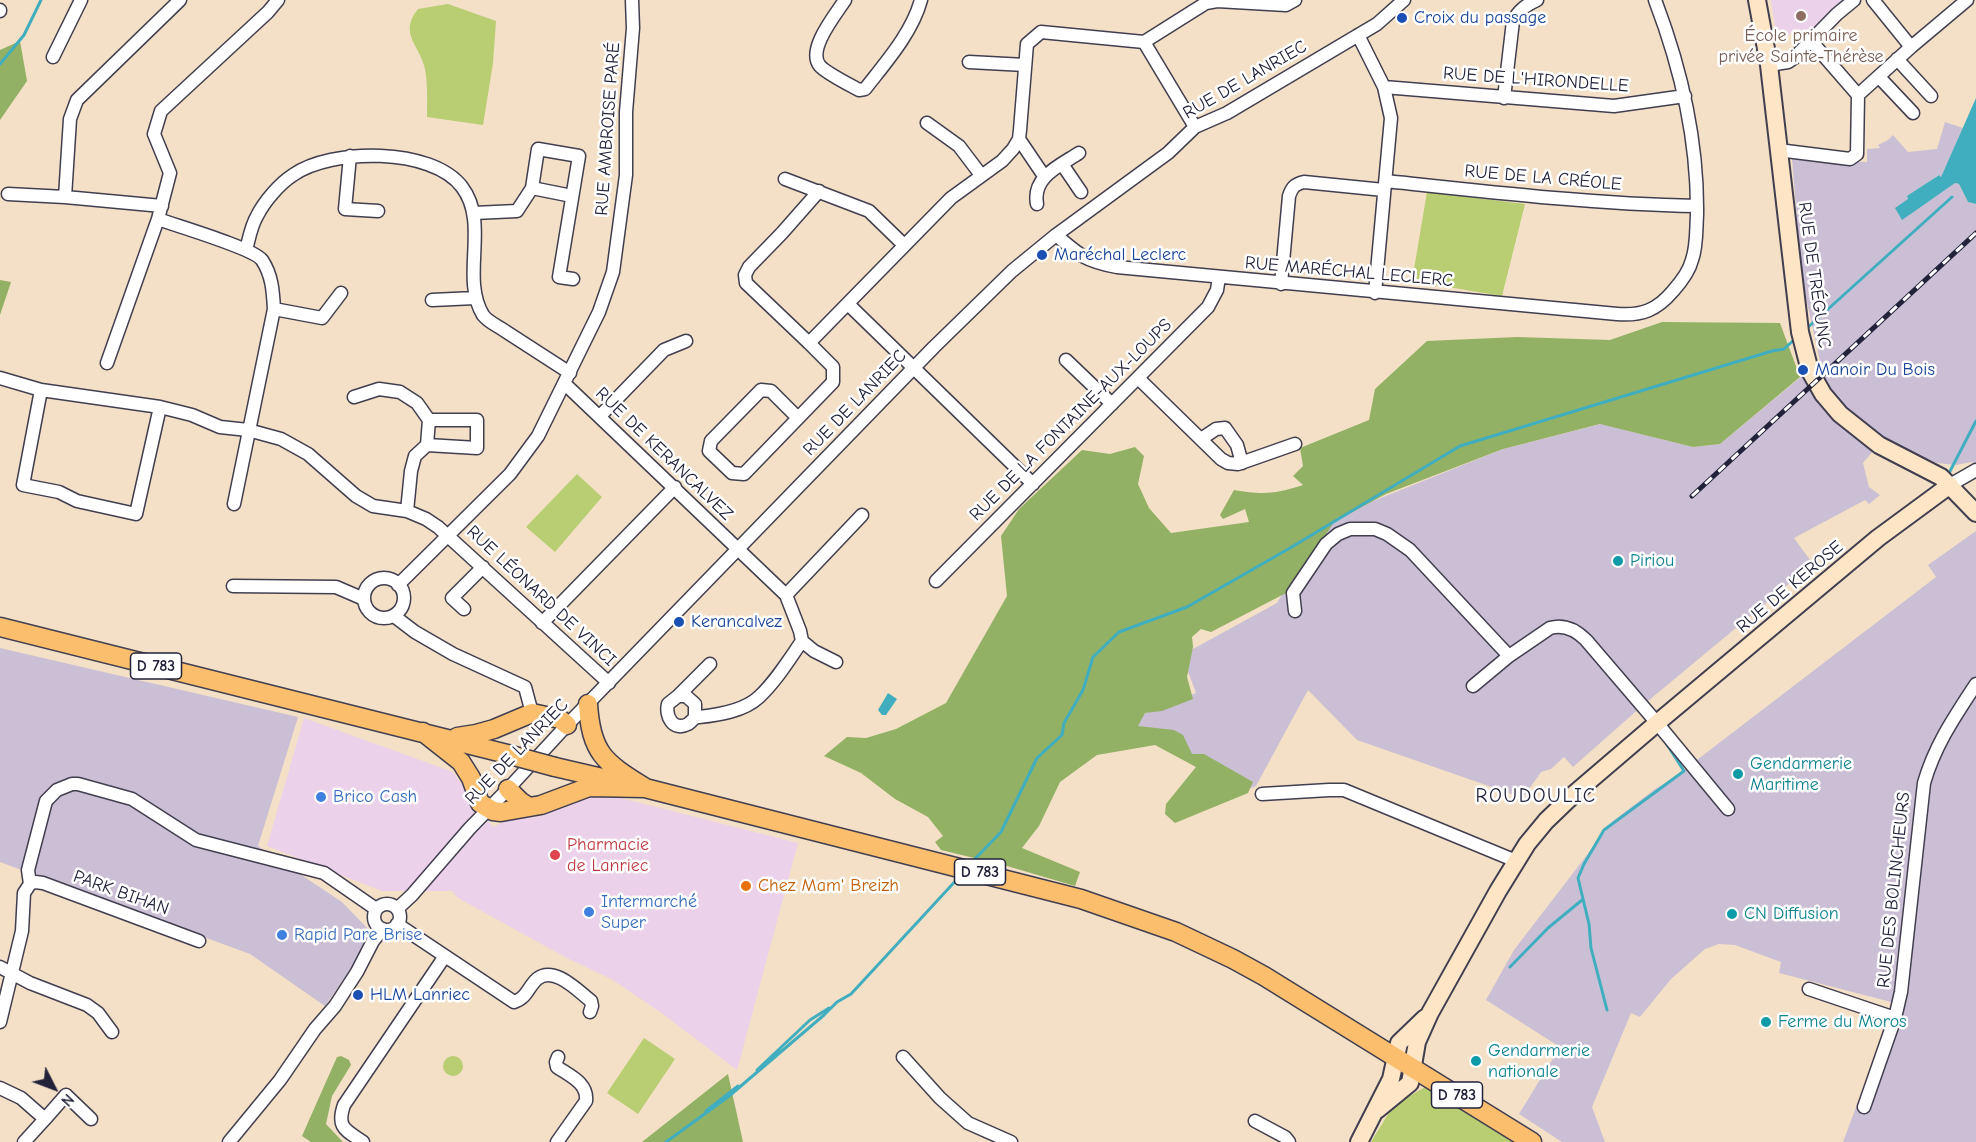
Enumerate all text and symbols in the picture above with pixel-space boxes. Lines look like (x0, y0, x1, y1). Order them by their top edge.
place label: Croix du passage (1414, 7, 1546, 29)
marker: École primaire privée Sainte-Thérèse (1794, 9, 1808, 23)
marker: Croix du passage (1395, 11, 1409, 25)
place label: École primaire privée Sainte-Thérèse (1718, 25, 1884, 68)
street label: RUE DE LANRIEC (1179, 36, 1311, 124)
street label: RUE AMBROISE PARÉ (591, 42, 625, 216)
street label: RUE DE L'HIRONDELLE (1442, 63, 1630, 97)
street label: RUE DE LA CRÉOLE (1464, 160, 1622, 196)
street label: RUE DE TRÉGUNC (1793, 201, 1835, 349)
place label: Maréchal Leclerc (1054, 244, 1186, 266)
marker: Maréchal Leclerc (1035, 248, 1049, 262)
street label: RUE MARÉCHAL LECLERC (1244, 252, 1454, 292)
street label: RUE DE LA FONTAINE-AUX-LOUPS (965, 314, 1177, 526)
street label: RUE DE LANRIEC (799, 345, 911, 461)
place label: Manoir Du Bois (1815, 359, 1935, 381)
marker: Manoir Du Bois (1796, 363, 1810, 377)
street label: RUE DE KERANCALVEZ (591, 383, 737, 525)
street label: RUE LÉONARD DE VINCI (462, 521, 620, 671)
street label: RUE DE KEROSE (1732, 536, 1848, 638)
place label: Piriou (1630, 550, 1674, 572)
marker: Piriou (1611, 554, 1625, 568)
place label: Kerancalvez (691, 611, 782, 633)
marker: Kerancalvez (672, 615, 686, 629)
road number: D 783 (130, 653, 182, 679)
street label: RUE DE LANRIEC (461, 694, 573, 810)
place label: Gendarmerie Maritime (1750, 753, 1852, 795)
marker: Gendarmerie Maritime (1731, 767, 1745, 781)
district label: ROUDOULIC (1476, 784, 1596, 808)
place label: Brico Cash (333, 786, 417, 808)
marker: Brico Cash (314, 790, 328, 804)
street label: RUE DES BOLINCHEURS (1873, 791, 1915, 989)
place label: Pharmacie de Lanriec (567, 834, 649, 876)
marker: Pharmacie de Lanriec (548, 848, 562, 862)
road number: D 783 (954, 859, 1006, 885)
street label: PARK BIHAN (70, 866, 172, 920)
place label: Chez Mam' Breizh (758, 875, 899, 897)
marker: Chez Mam' Breizh (739, 879, 753, 893)
place label: Intermarché Super (601, 891, 697, 934)
place label: CN Diffusion (1744, 903, 1839, 925)
marker: Intermarché Super (582, 905, 596, 919)
marker: CN Diffusion (1725, 907, 1739, 921)
place label: Rapid Pare Brise (294, 924, 422, 946)
marker: Rapid Pare Brise (275, 928, 289, 942)
place label: HLM Lanriec (370, 984, 470, 1006)
marker: HLM Lanriec (351, 988, 365, 1002)
place label: Ferme du Moros (1778, 1011, 1907, 1033)
marker: Ferme du Moros (1759, 1015, 1773, 1029)
place label: Gendarmerie nationale (1488, 1040, 1590, 1082)
marker: Gendarmerie nationale (1469, 1054, 1483, 1068)
north arrow (24, 1058, 84, 1118)
road number: D 783 (1432, 1082, 1482, 1108)
text: N (57, 1090, 78, 1110)

